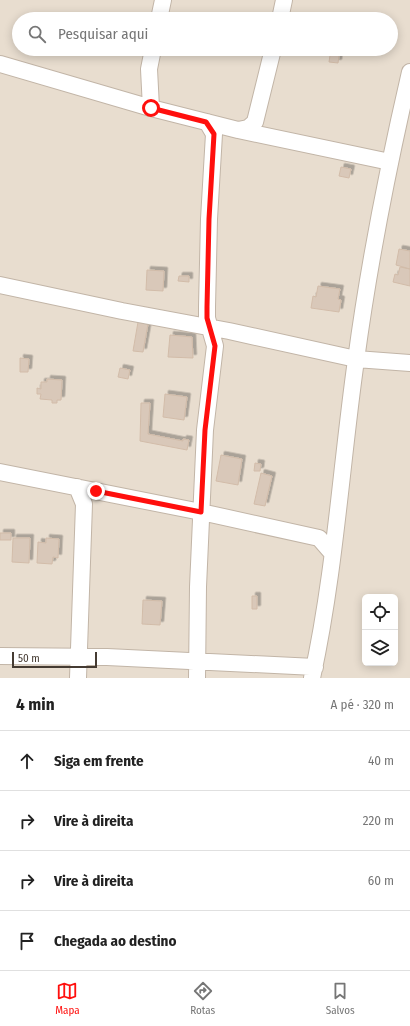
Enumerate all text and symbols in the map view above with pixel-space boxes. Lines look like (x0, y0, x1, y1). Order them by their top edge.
search box (12, 12, 398, 56)
icon: search (26, 23, 48, 45)
text: Pesquisar aqui (58, 25, 148, 43)
route start (142, 99, 160, 117)
route end (87, 482, 105, 500)
map controls (362, 594, 398, 666)
button: locate (362, 594, 398, 630)
button: layers (362, 630, 398, 666)
scale bar (12, 650, 97, 669)
text: 50 m (18, 652, 40, 665)
text: 4 min (16, 694, 55, 715)
text: A pé · 320 m (331, 697, 394, 712)
icon: ahead (16, 750, 38, 772)
text: Siga em frente (54, 752, 144, 770)
text: 40 m (368, 753, 394, 768)
icon: right (16, 810, 38, 832)
text: Vire à direita (54, 812, 133, 830)
text: 220 m (363, 813, 394, 828)
icon: right (16, 870, 38, 892)
text: Vire à direita (54, 872, 133, 890)
text: 60 m (368, 873, 394, 888)
icon: arrive (16, 930, 38, 952)
text: Chegada ao destino (54, 932, 176, 950)
tab: Mapa (55, 980, 80, 1017)
tab: Rotas (190, 980, 215, 1017)
tab: Salvos (326, 980, 355, 1017)

